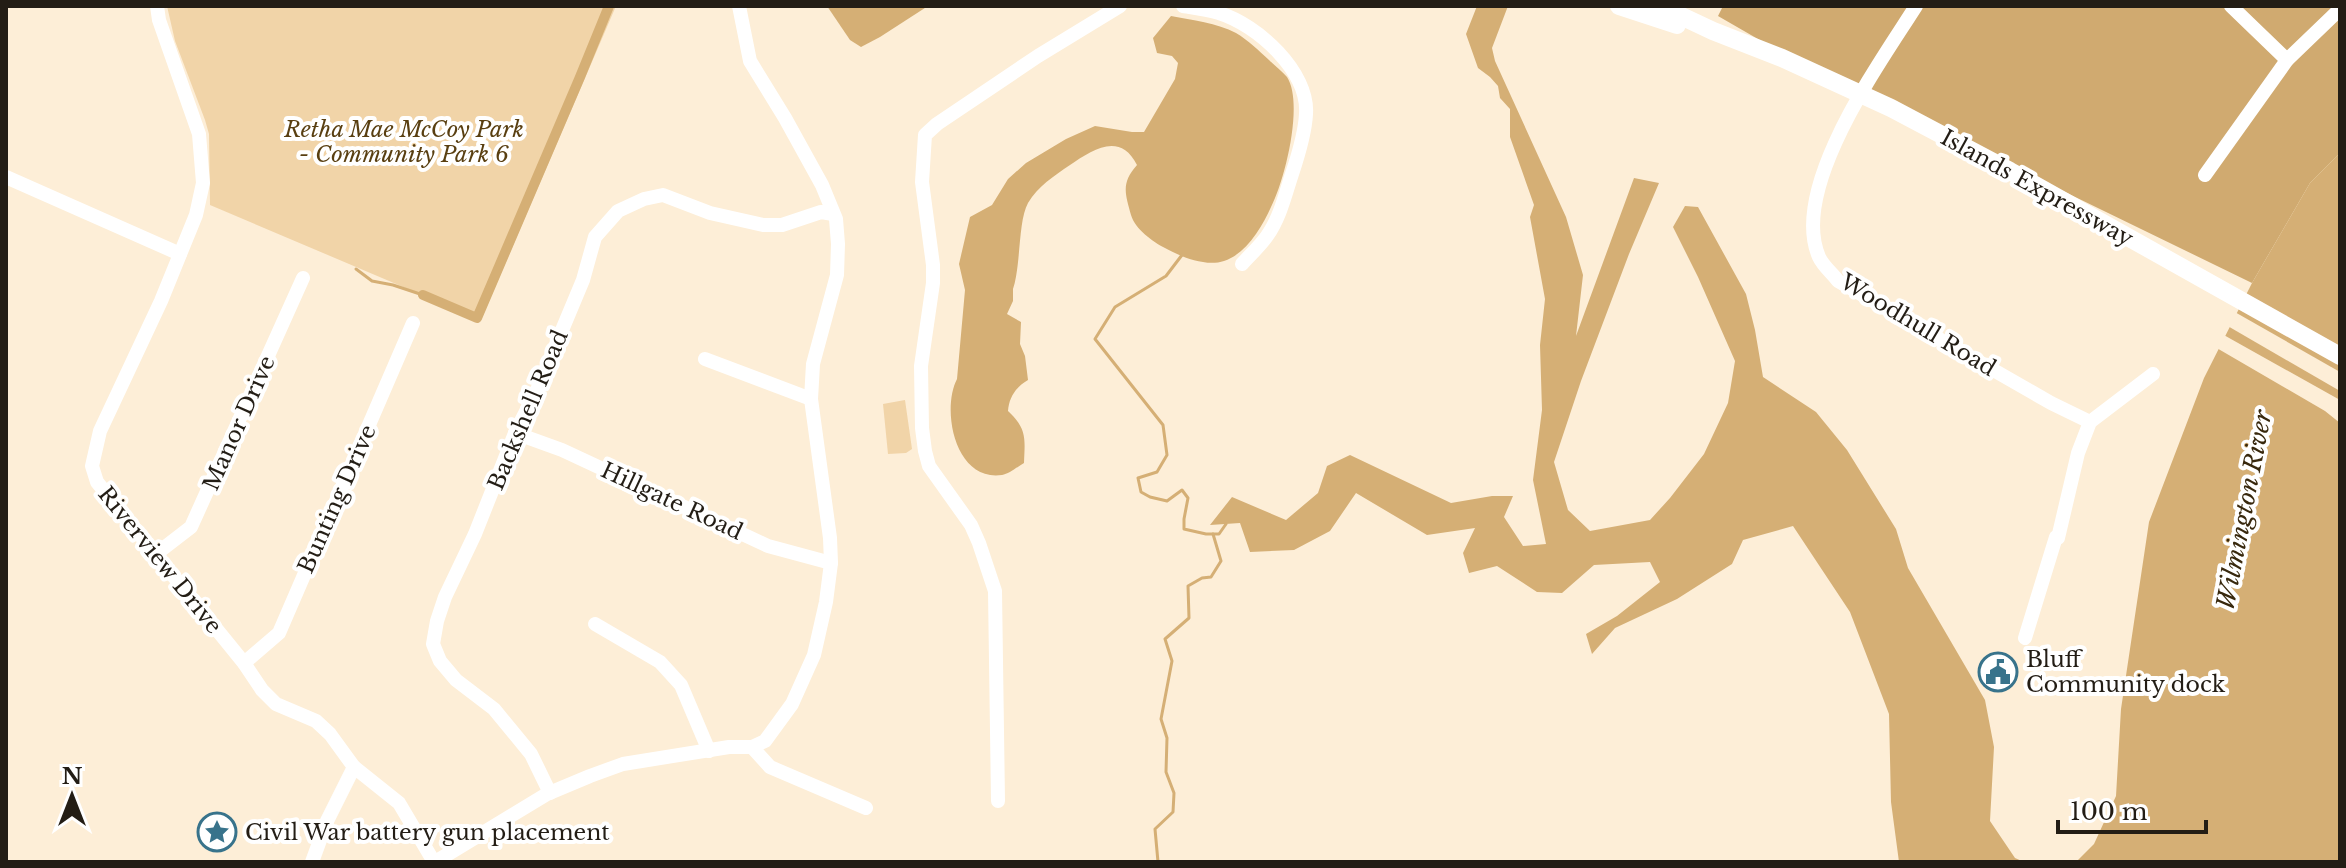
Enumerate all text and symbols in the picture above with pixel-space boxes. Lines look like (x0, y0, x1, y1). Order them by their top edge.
park label: Retha Mae McCoy Park - Community Park 6 (283, 116, 524, 168)
street label: Islands Expressway (1936, 124, 2138, 252)
street label: Woodhull Road (1834, 267, 2001, 382)
street label: Backshell Road (482, 326, 574, 494)
street label: Manor Drive (197, 351, 281, 495)
water label: Wilmington River (2210, 407, 2278, 612)
street label: Bunting Drive (292, 421, 382, 577)
street label: Hillgate Road (597, 456, 747, 546)
street label: Riverview Drive (92, 481, 228, 639)
place label: Bluff Community dock (2026, 646, 2226, 698)
public building icon: Bluff Community dock (1977, 651, 2019, 693)
north arrow (32, 756, 112, 836)
text: N (62, 763, 83, 790)
scale bar (2058, 784, 2206, 834)
text: 100 m (2070, 797, 2148, 826)
place icon: Civil War battery gun placement (196, 811, 238, 853)
place label: Civil War battery gun placement (245, 819, 610, 846)

